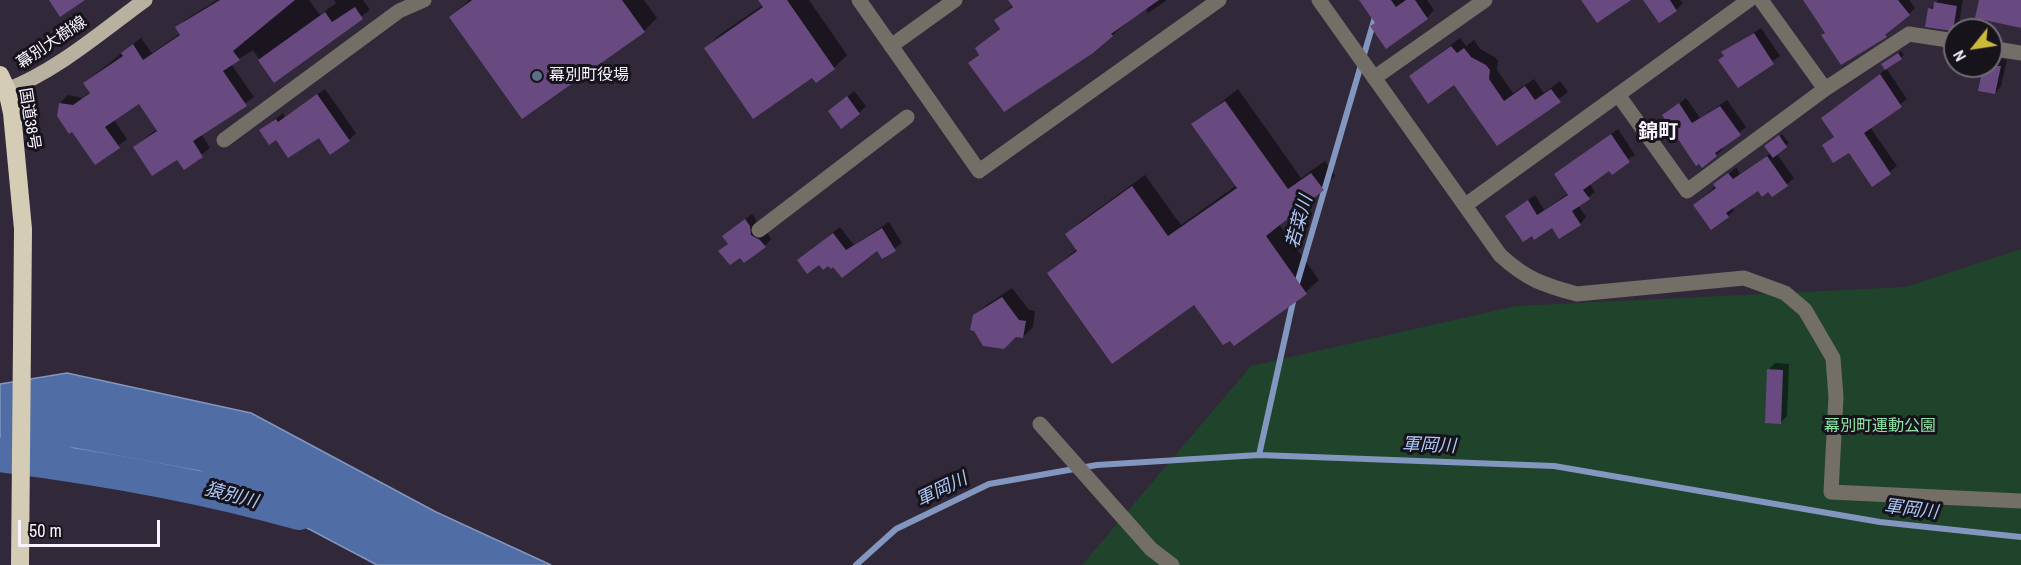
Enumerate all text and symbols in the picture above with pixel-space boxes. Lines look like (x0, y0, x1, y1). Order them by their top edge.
street label: 幕別大樹線 (13, 13, 91, 73)
north arrow (1943, 18, 2003, 78)
text: N (1947, 46, 1971, 66)
place label: 幕別町役場 (549, 66, 629, 86)
marker: 幕別町役場 (530, 69, 544, 83)
street label: 国道38号 (15, 87, 43, 151)
district label: 錦町 (1638, 121, 1678, 145)
water label: 若菜川 (1282, 193, 1318, 251)
park label: 幕別町運動公園 (1824, 417, 1936, 437)
water label: 軍岡川 (1402, 434, 1456, 458)
water label: 軍岡川 (913, 468, 971, 512)
water label: 猿別川 (202, 479, 260, 513)
water label: 軍岡川 (1883, 496, 1939, 524)
scale bar (21, 508, 164, 546)
text: 50 m (29, 518, 62, 543)

